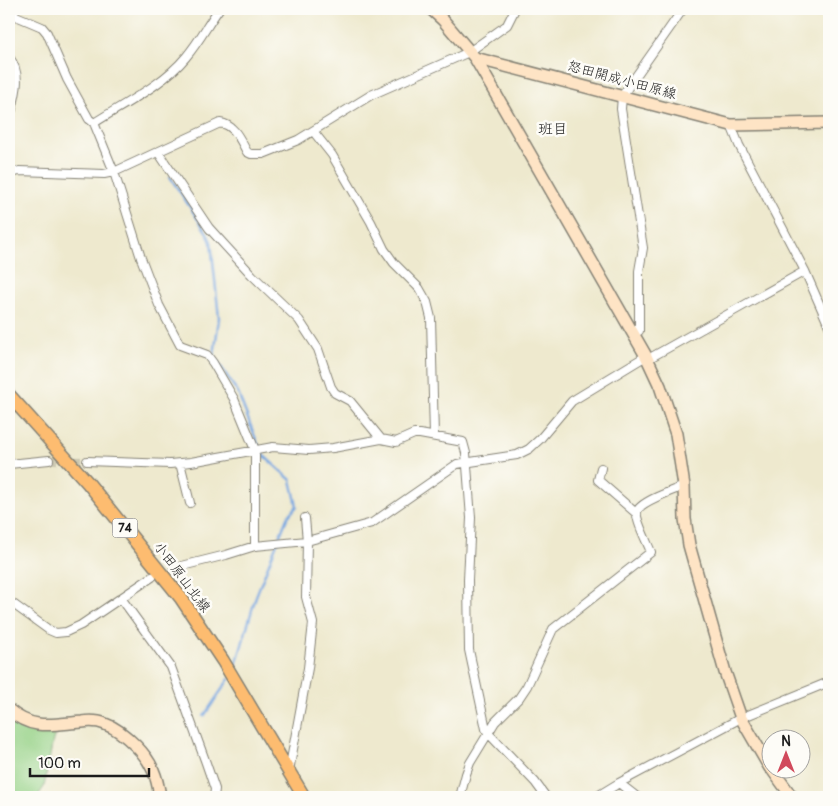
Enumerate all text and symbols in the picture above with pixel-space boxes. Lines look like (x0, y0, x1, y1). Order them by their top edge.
street label: 怒田開成小田原線 (566, 57, 678, 103)
district label: 班目 (538, 120, 568, 139)
road number: 74 (112, 518, 138, 538)
street label: 小田原山北線 (150, 538, 214, 616)
north arrow (760, 728, 810, 778)
text: N (781, 733, 791, 750)
scale bar (30, 746, 149, 778)
text: 100 m (38, 754, 81, 773)

